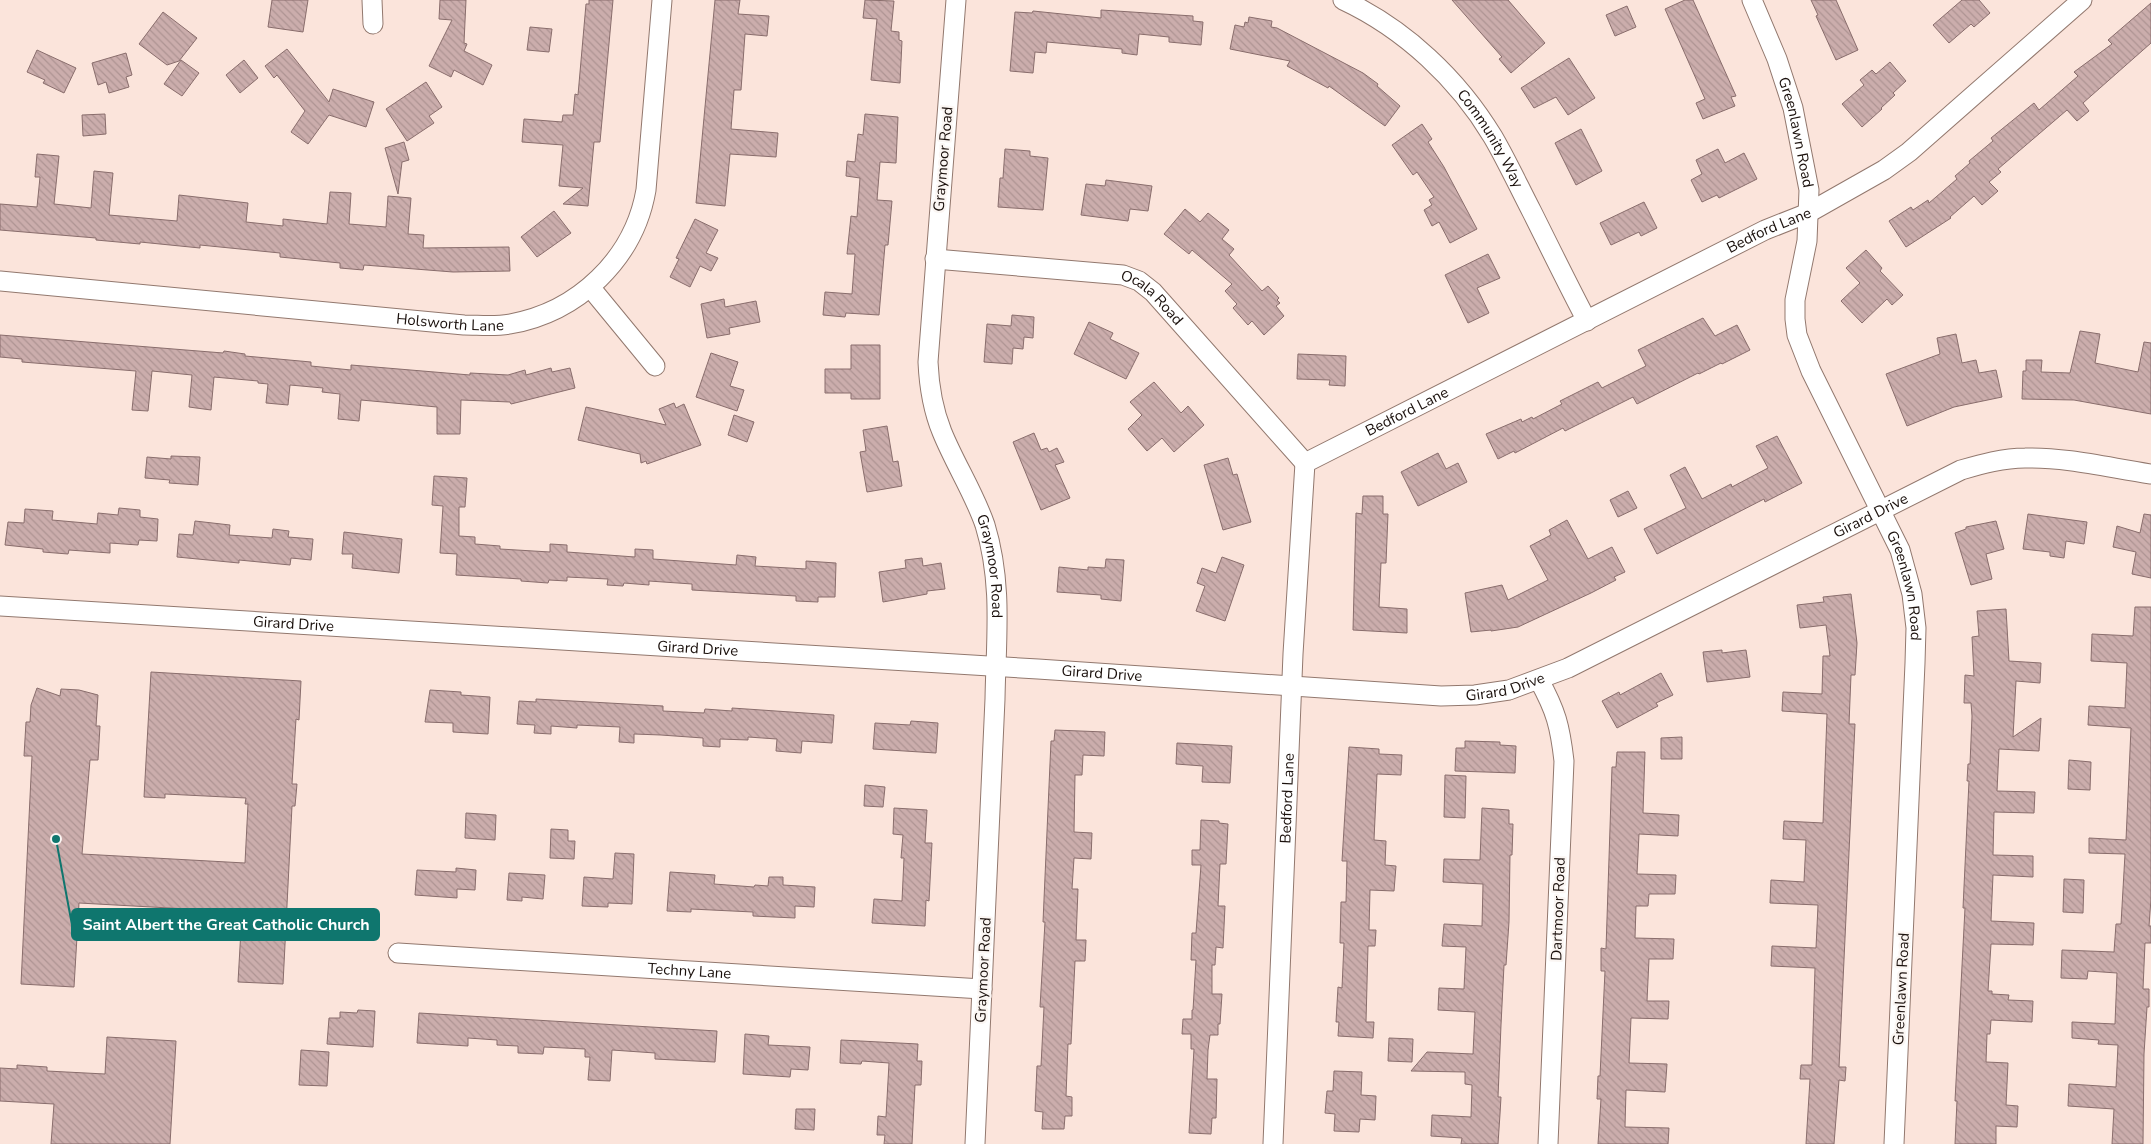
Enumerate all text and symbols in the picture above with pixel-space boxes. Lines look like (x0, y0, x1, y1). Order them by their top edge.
street label: Greenlawn Road (1774, 74, 1818, 189)
street label: Community Way (1453, 85, 1528, 191)
street label: Graymoor Road (928, 106, 958, 212)
street label: Bedford Lane (1723, 203, 1814, 258)
street label: Ocala Road (1118, 265, 1188, 329)
street label: Holsworth Lane (395, 309, 505, 336)
street label: Bedford Lane (1362, 382, 1452, 441)
street label: Girard Drive (1830, 488, 1911, 543)
street label: Graymoor Road (972, 511, 1007, 618)
street label: Greenlawn Road (1882, 527, 1926, 641)
street label: Girard Drive (252, 611, 335, 636)
street label: Girard Drive (657, 636, 739, 661)
street label: Girard Drive (1061, 661, 1143, 686)
street label: Girard Drive (1465, 668, 1548, 705)
street label: Bedford Lane (1275, 753, 1299, 844)
street label: Dartmoor Road (1546, 857, 1570, 961)
callout: Saint Albert the Great Catholic Church (72, 909, 379, 940)
text: Saint Albert the Great Catholic Church (82, 914, 370, 936)
street label: Graymoor Road (970, 917, 996, 1023)
street label: Greenlawn Road (1888, 932, 1914, 1046)
street label: Techny Lane (647, 958, 732, 984)

